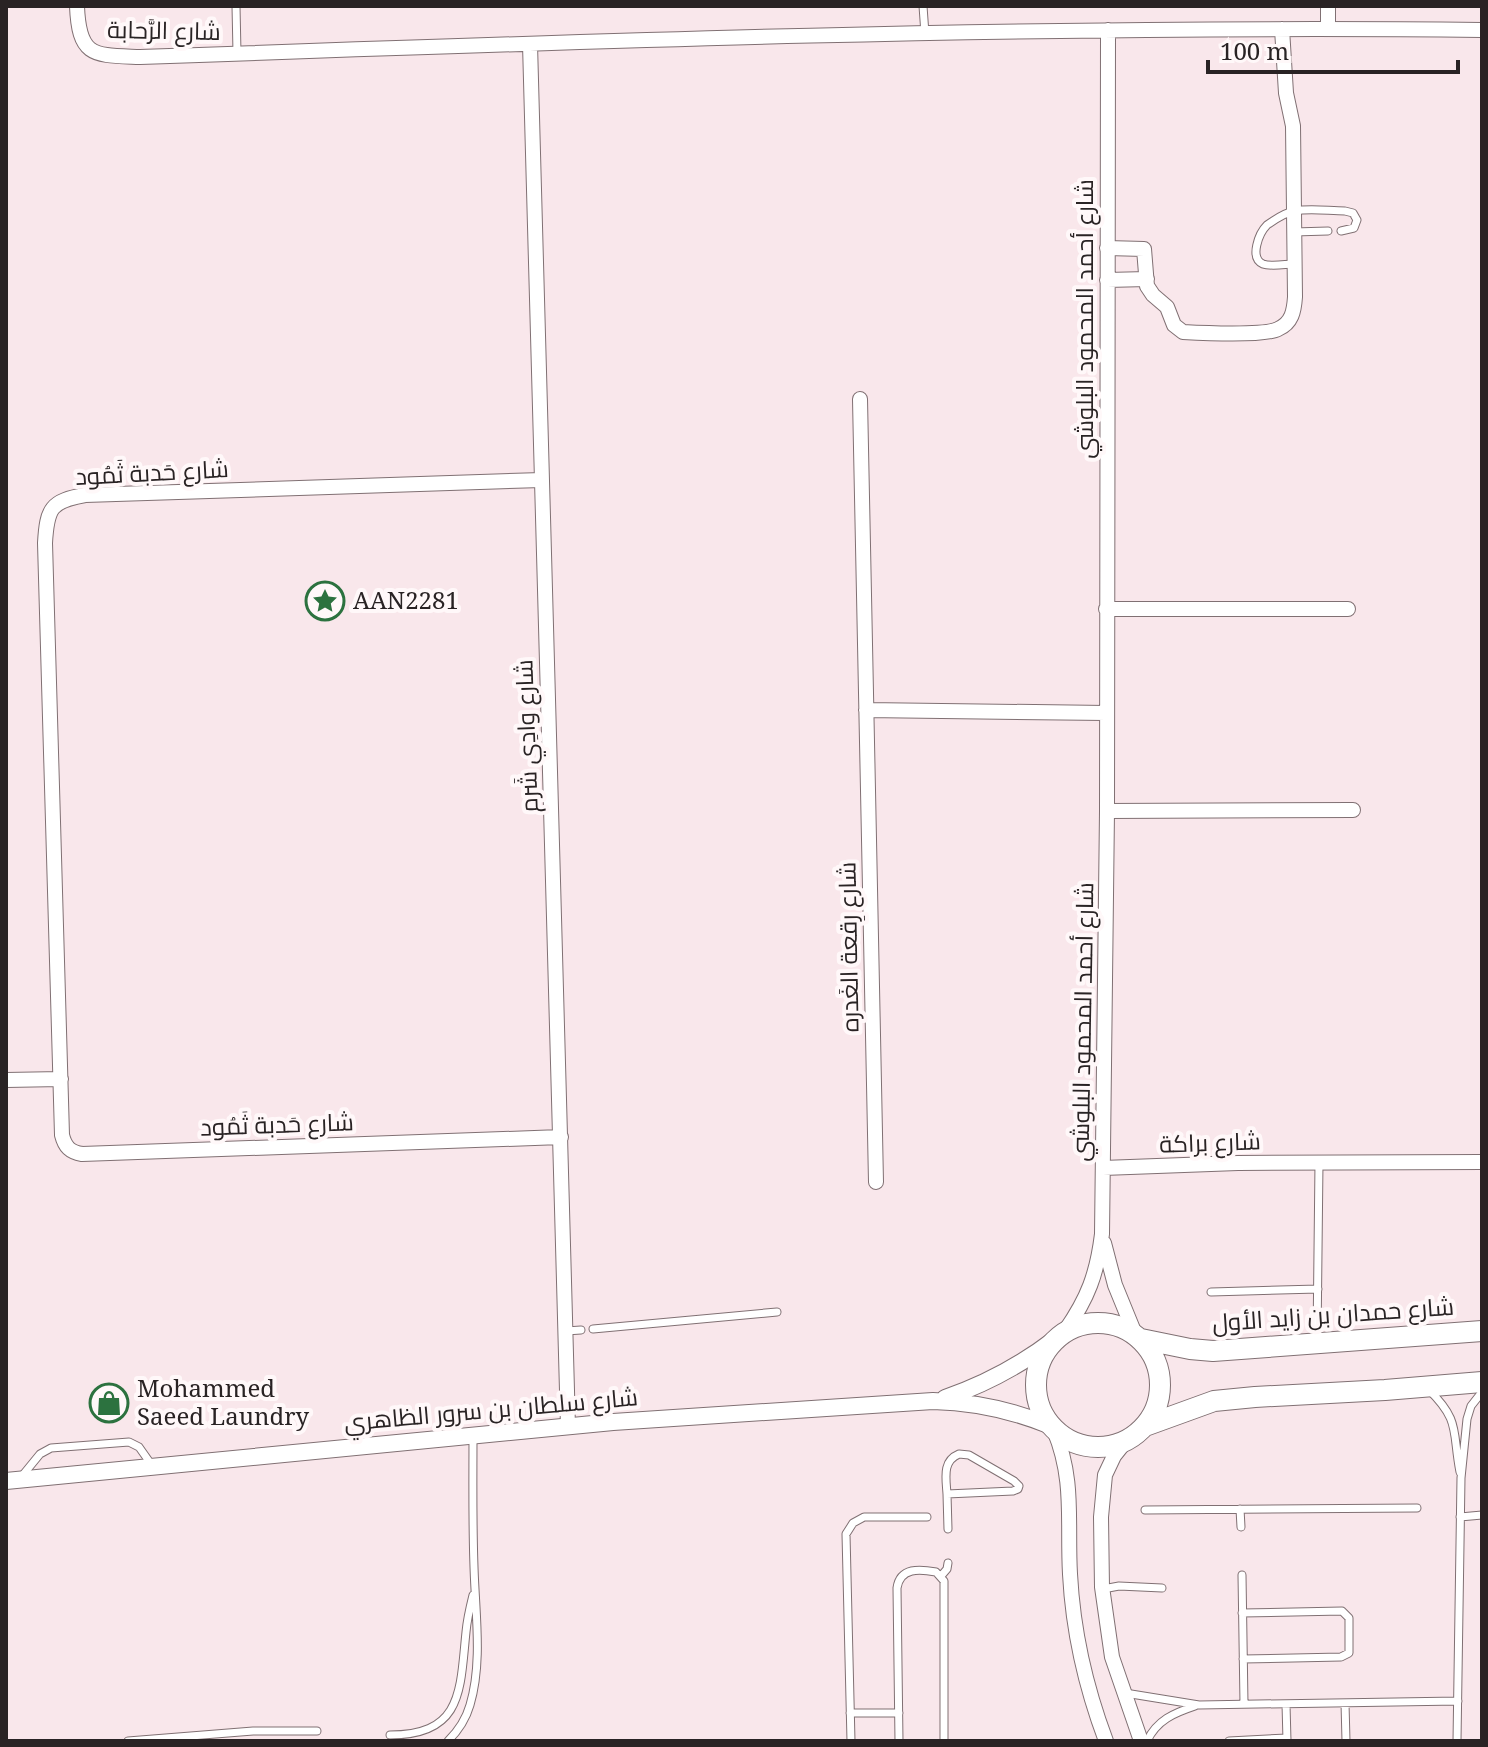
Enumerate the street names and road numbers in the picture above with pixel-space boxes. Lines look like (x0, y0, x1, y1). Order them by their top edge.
street label: شارع الرَّحابة (107, 12, 221, 48)
street label: شارع أحمد المحمود البلوشي (1067, 179, 1103, 459)
street label: شارع حَدبة ثَمُود (74, 451, 229, 493)
street label: شارع وادِي شَرم (506, 659, 548, 813)
street label: شارع رِقعة الغَدره (830, 861, 867, 1033)
street label: شارع أحمد المحمود البلوشي (1063, 882, 1103, 1162)
street label: شارع حَدبة ثَمُود (200, 1104, 354, 1144)
street label: شارع براكة (1159, 1123, 1261, 1161)
street label: شارع حمدان بن زايد الأول (1211, 1289, 1455, 1339)
street label: شارع سلطان بن سرور الظاهري (343, 1379, 639, 1441)

